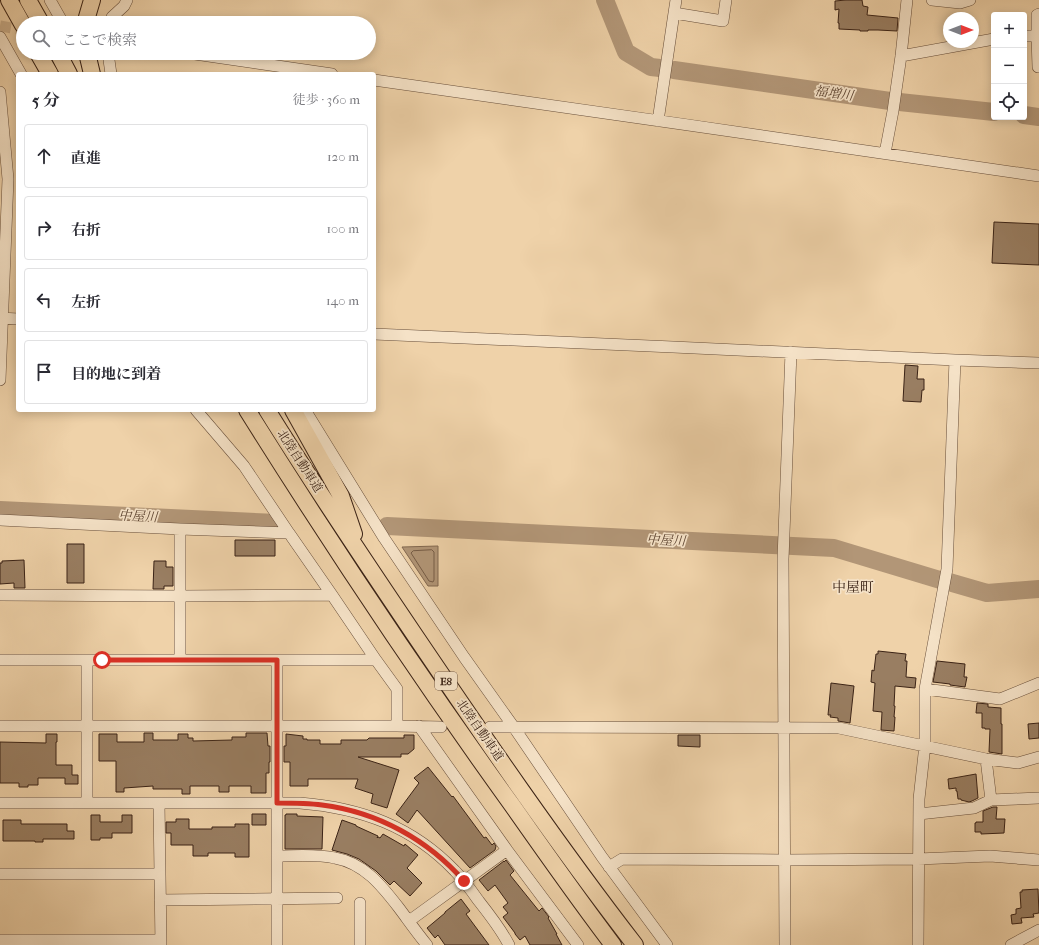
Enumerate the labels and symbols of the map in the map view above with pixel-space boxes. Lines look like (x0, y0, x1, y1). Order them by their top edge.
north arrow (943, 12, 979, 48)
water label: 福増川 (814, 83, 856, 103)
street label: 北陸自動車道 (275, 427, 325, 495)
water label: 中屋川 (118, 507, 160, 525)
water label: 中屋川 (646, 531, 688, 549)
district label: 中屋町 (832, 579, 874, 596)
route start (93, 651, 111, 669)
road number: E8 (435, 672, 457, 690)
street label: 北陸自動車道 (454, 696, 506, 764)
route end (455, 872, 473, 890)

